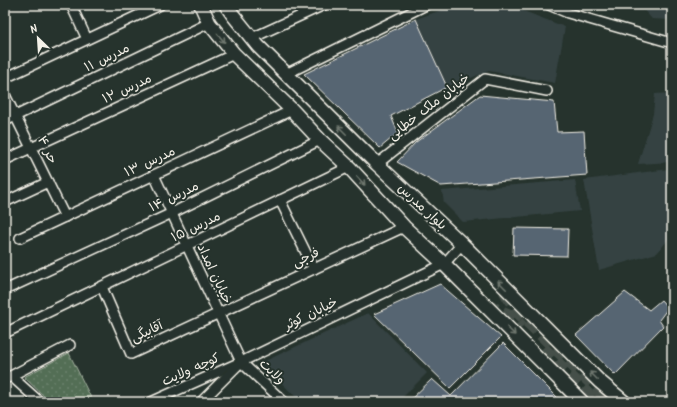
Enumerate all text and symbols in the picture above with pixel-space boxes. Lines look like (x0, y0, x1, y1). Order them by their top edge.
north arrow (18, 18, 58, 58)
text: N (27, 20, 41, 39)
one-way arrow (216, 33, 225, 44)
street label: مدرس ۱۱ (81, 38, 133, 78)
street label: مدرس ۱۲ (99, 68, 155, 110)
street label: خیابان ملک خطایی (383, 68, 475, 146)
one-way arrow (337, 125, 347, 135)
street label: حر ۴ (31, 132, 63, 168)
street label: مدرس ۱۳ (121, 141, 179, 183)
one-way arrow (356, 175, 365, 185)
street label: مدرس ۱۴ (145, 176, 203, 218)
street label: بلوار مدرس (393, 179, 451, 235)
street label: مدرس ۱۵ (168, 206, 224, 248)
street label: خیابان امداد (191, 240, 237, 308)
street label: فرجی (289, 243, 323, 273)
one-way arrow (497, 280, 507, 290)
street label: خیابان کوثر (280, 292, 341, 336)
street label: آقابیگی (127, 315, 167, 349)
one-way arrow (506, 326, 516, 336)
street label: کوچه ولایت (159, 348, 224, 392)
street label: ولایت (254, 354, 290, 390)
one-way arrow (589, 372, 599, 381)

